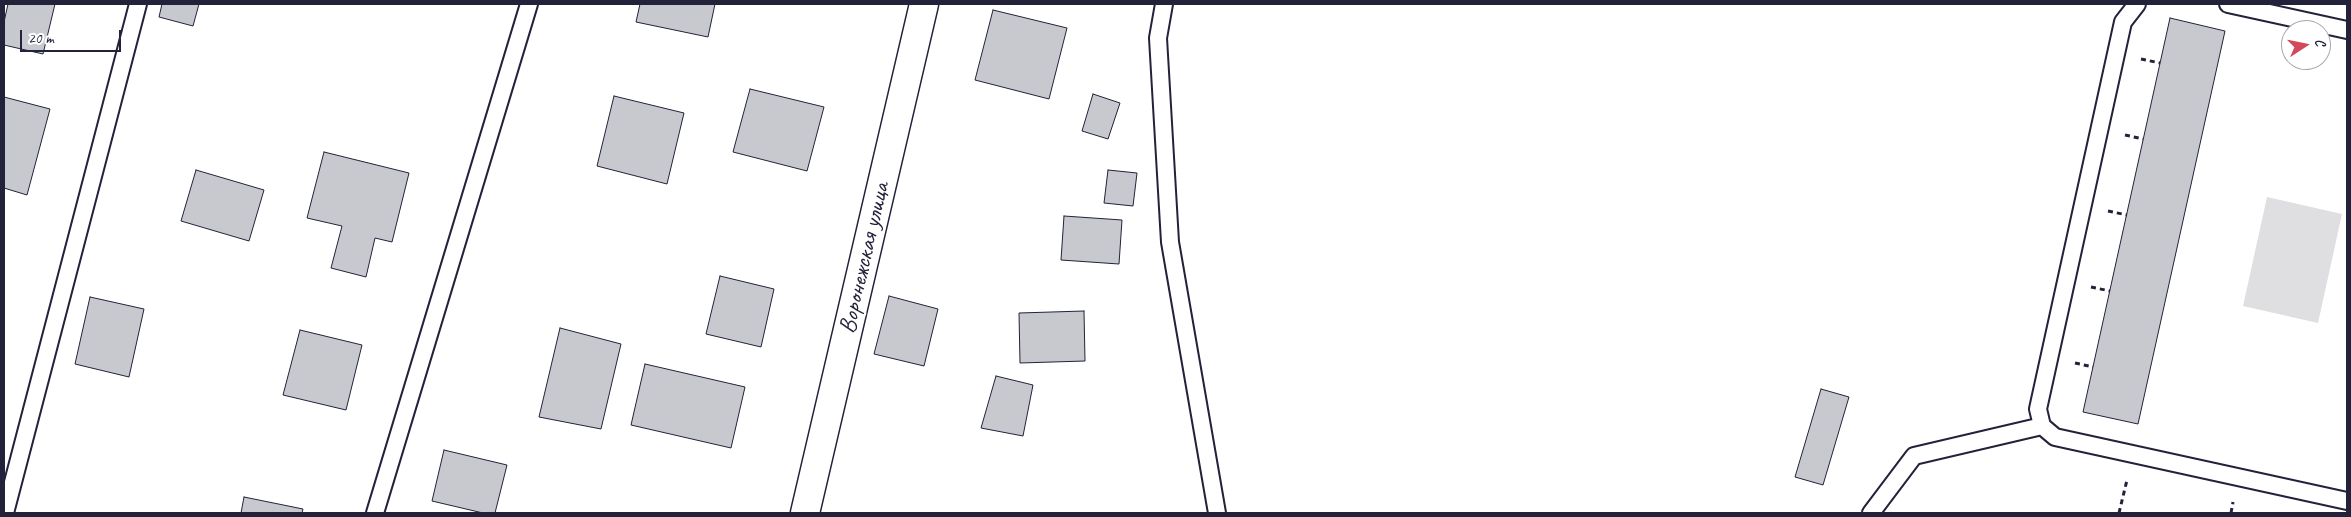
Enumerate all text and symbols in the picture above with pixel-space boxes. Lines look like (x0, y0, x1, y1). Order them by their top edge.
scale bar (22, 20, 124, 52)
north arrow (2281, 20, 2331, 70)
text: 20 m (28, 29, 54, 48)
text: С (2311, 37, 2329, 47)
street label: Воронежская улица (834, 180, 896, 336)

